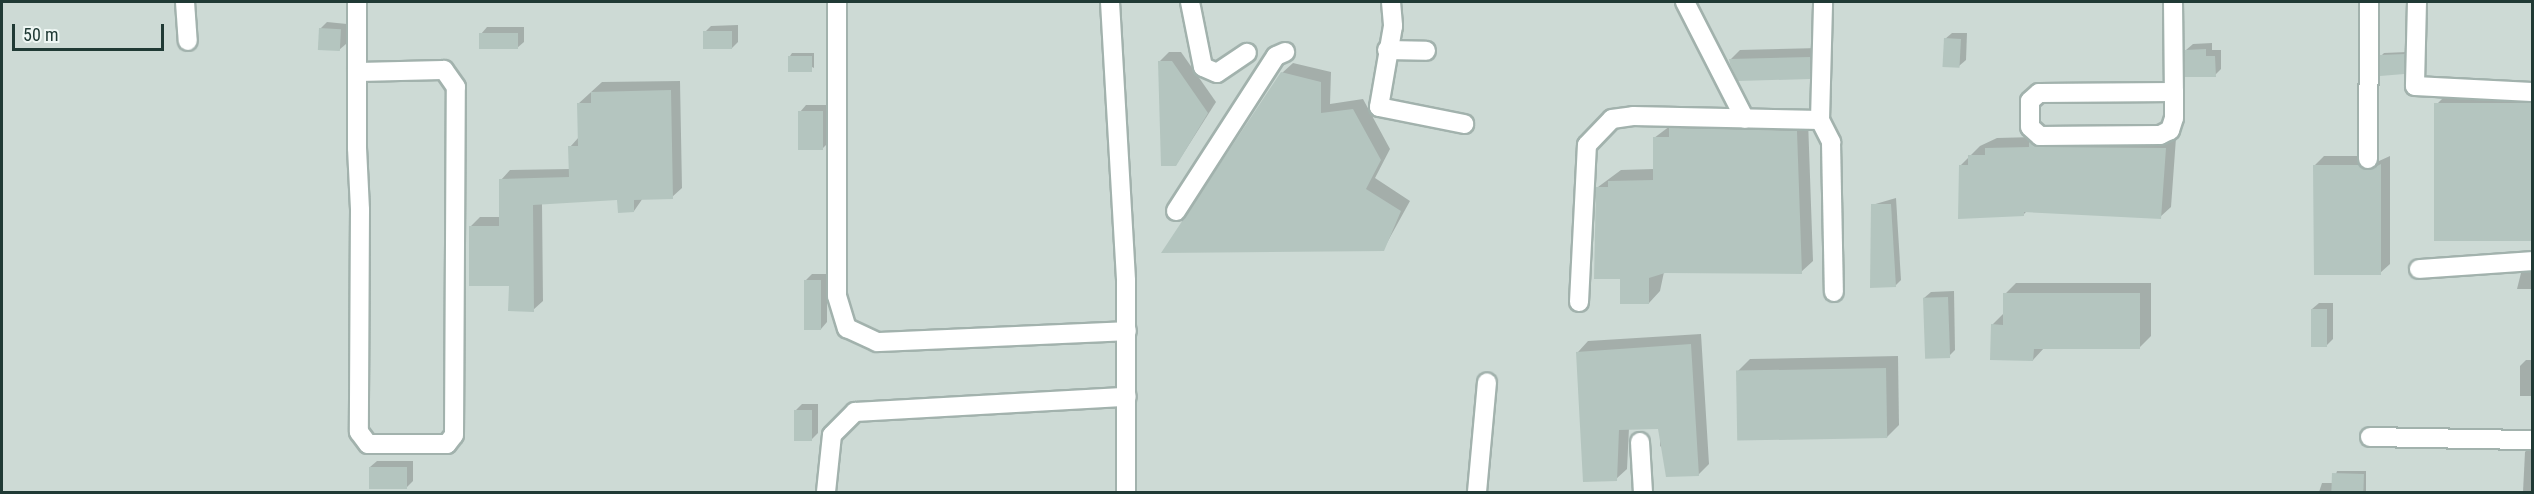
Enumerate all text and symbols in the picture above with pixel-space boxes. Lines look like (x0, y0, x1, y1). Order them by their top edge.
scale bar (15, 12, 166, 50)
text: 50 m (23, 24, 58, 45)

